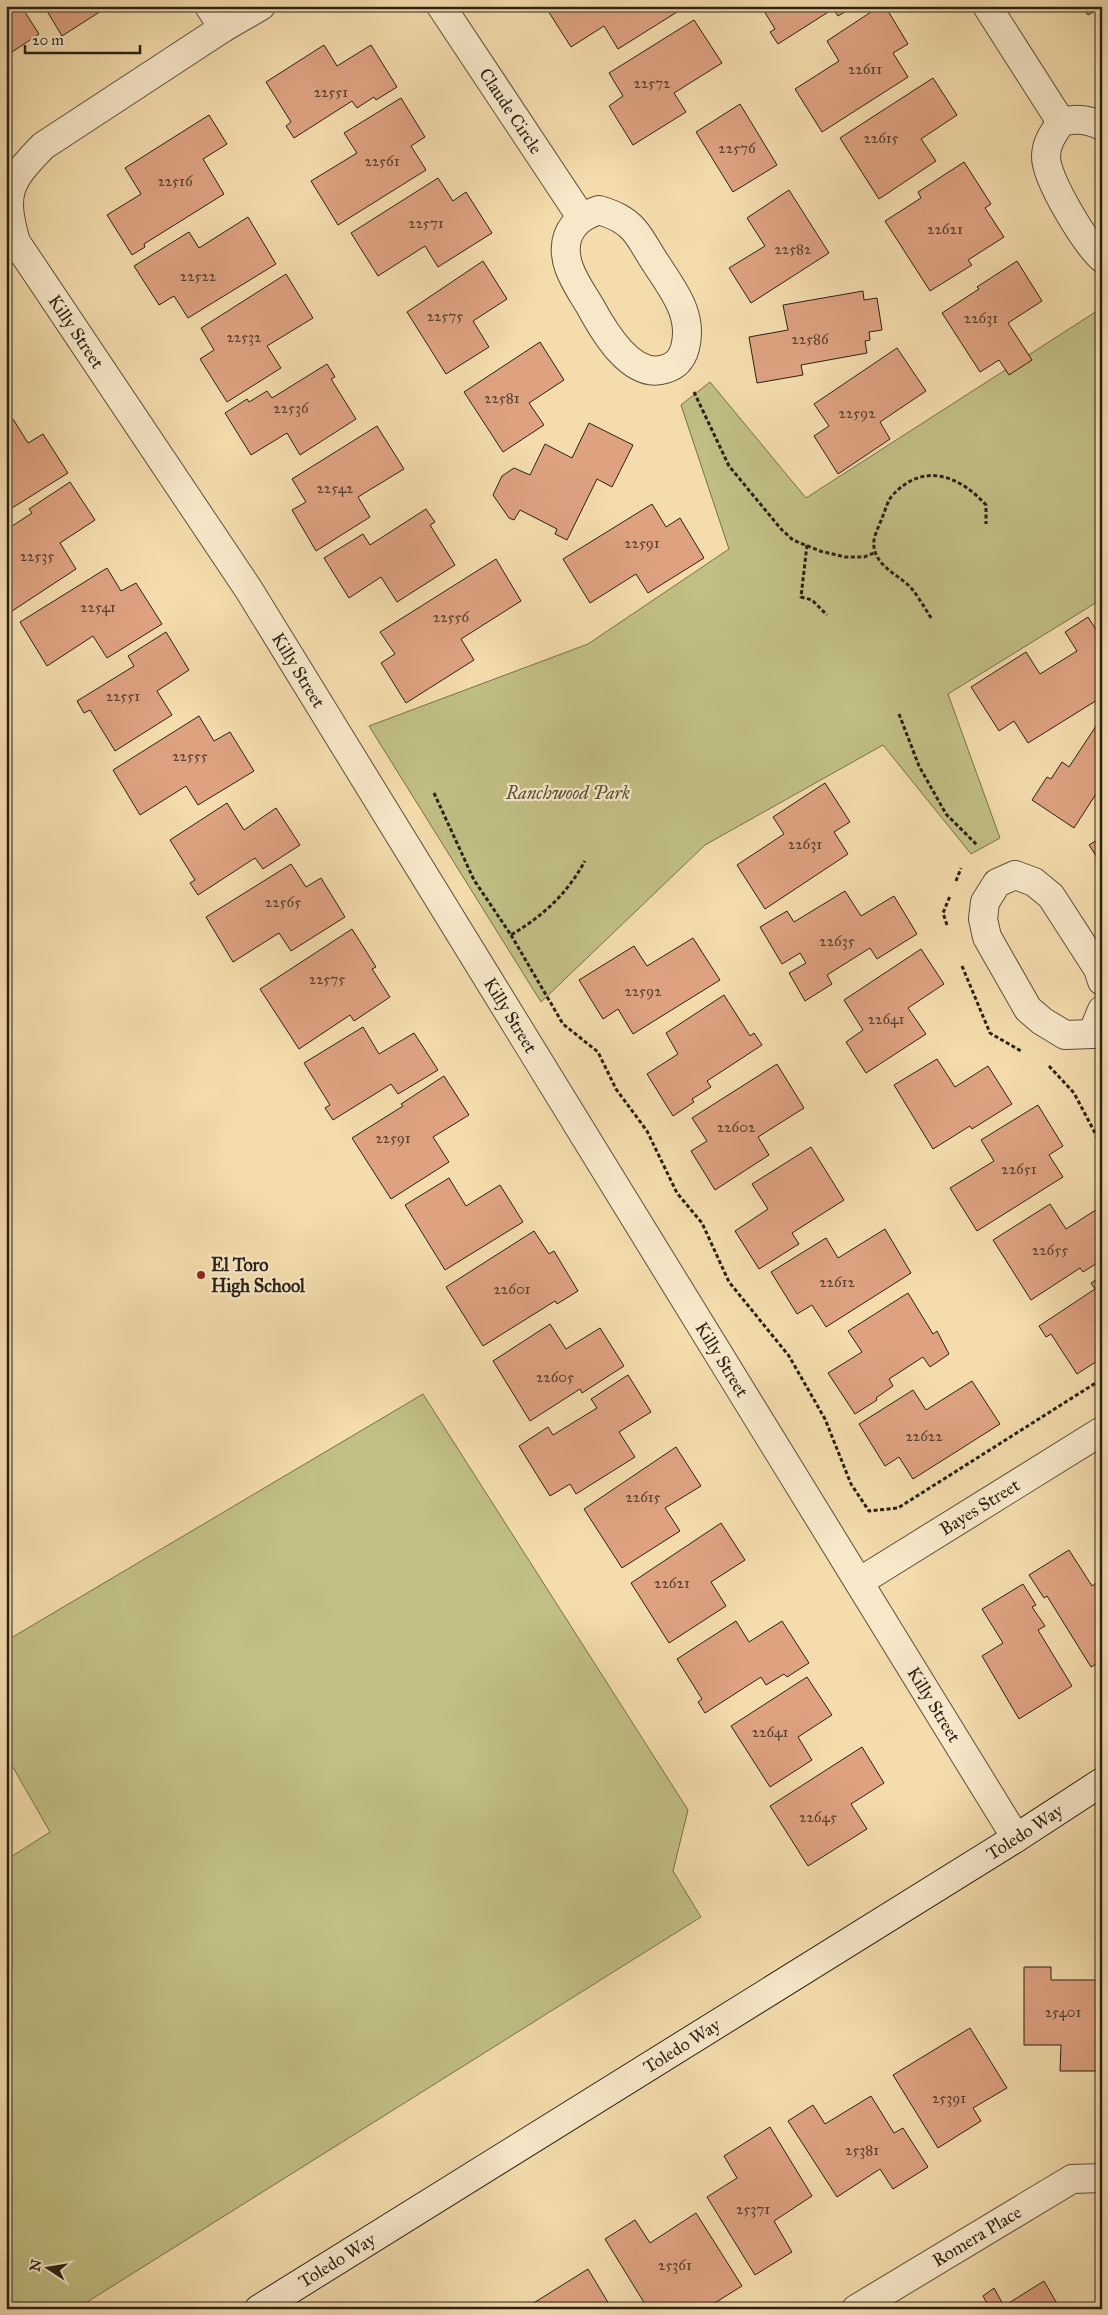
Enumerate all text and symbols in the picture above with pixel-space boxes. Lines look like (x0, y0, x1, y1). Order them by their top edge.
scale bar (25, 22, 140, 54)
text: 20 m (32, 31, 64, 49)
house number: 22611 (848, 60, 882, 78)
street label: Claude Circle (474, 64, 547, 158)
house number: 22572 (633, 74, 671, 92)
house number: 22551 (314, 83, 348, 101)
house number: 22615 (863, 129, 899, 147)
house number: 22576 (718, 139, 757, 157)
house number: 22561 (364, 152, 400, 170)
house number: 22516 (157, 172, 194, 190)
house number: 22571 (408, 214, 444, 232)
house number: 22621 (927, 220, 963, 238)
house number: 22582 (775, 240, 812, 258)
house number: 22522 (180, 267, 217, 285)
street label: Killy Street (43, 291, 109, 373)
house number: 22575 (427, 307, 463, 325)
house number: 22631 (964, 309, 998, 327)
house number: 22532 (226, 328, 262, 346)
house number: 22586 (791, 330, 830, 348)
house number: 22581 (484, 389, 520, 407)
house number: 22536 (273, 399, 310, 417)
house number: 22592 (838, 404, 876, 422)
house number: 22542 (317, 479, 354, 497)
house number: 22591 (624, 534, 660, 552)
house number: 22535 (20, 547, 54, 565)
house number: 22541 (80, 598, 116, 616)
house number: 22556 (433, 608, 470, 626)
street label: Killy Street (267, 629, 330, 712)
house number: 22551 (106, 687, 140, 705)
house number: 22555 (172, 747, 208, 765)
park label: Ranchwood Park (505, 782, 630, 804)
house number: 22631 (788, 835, 822, 853)
house number: 22565 (265, 893, 301, 911)
house number: 22635 (819, 932, 855, 950)
house number: 22575 (309, 970, 345, 988)
street label: Killy Street (479, 974, 542, 1057)
house number: 22592 (624, 982, 662, 1000)
house number: 22641 (868, 1010, 904, 1028)
house number: 22602 (717, 1118, 756, 1136)
house number: 22591 (375, 1129, 411, 1147)
house number: 22651 (1001, 1160, 1037, 1178)
house number: 22655 (1032, 1241, 1068, 1259)
place label: El Toro High School (211, 1254, 306, 1298)
marker: El Toro High School (195, 1269, 207, 1281)
house number: 22612 (819, 1273, 855, 1291)
house number: 22601 (494, 1280, 531, 1298)
street label: Killy Street (690, 1318, 754, 1402)
house number: 22605 (536, 1368, 574, 1386)
house number: 22622 (905, 1427, 943, 1445)
street label: Bayes Street (935, 1474, 1024, 1540)
house number: 22615 (625, 1488, 661, 1506)
house number: 22621 (654, 1574, 690, 1592)
street label: Killy Street (903, 1663, 966, 1747)
house number: 22641 (752, 1723, 788, 1741)
street label: Toledo Way (982, 1799, 1067, 1865)
house number: 22645 (799, 1808, 837, 1826)
house number: 25401 (1045, 2003, 1081, 2021)
street label: Toledo Way (639, 2013, 725, 2078)
house number: 25391 (932, 2089, 966, 2107)
house number: 25381 (845, 2141, 879, 2159)
house number: 25371 (736, 2200, 770, 2218)
street label: Romera Place (928, 2201, 1025, 2272)
street label: Toledo Way (295, 2228, 380, 2293)
north arrow (22, 2242, 72, 2292)
house number: 25361 (658, 2256, 692, 2274)
text: N (26, 2258, 45, 2273)

